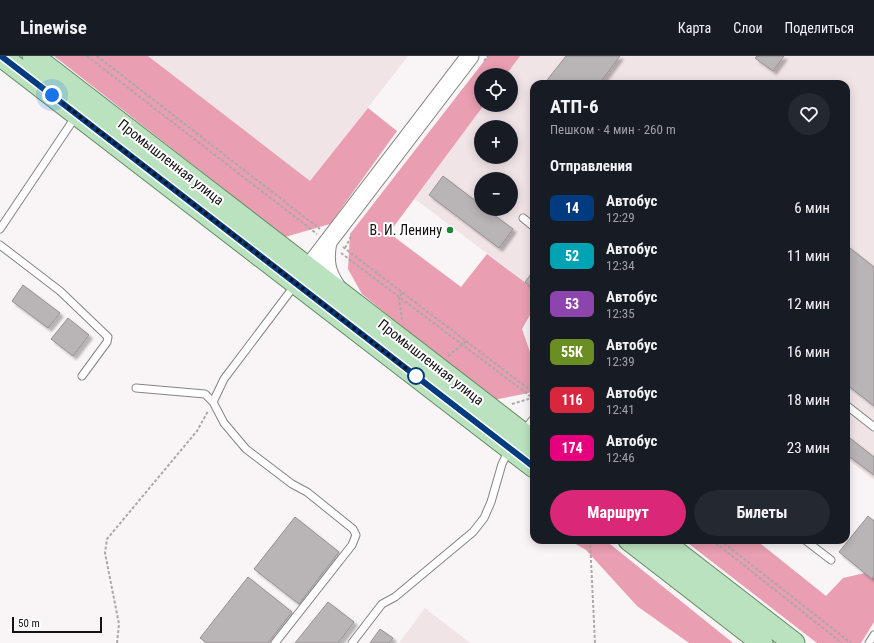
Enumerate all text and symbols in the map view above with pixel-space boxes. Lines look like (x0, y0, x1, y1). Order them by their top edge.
text: Linewise (20, 16, 87, 39)
text: Карта (678, 20, 711, 36)
text: Слои (733, 20, 763, 36)
text: Поделиться (785, 20, 854, 36)
map controls (474, 68, 518, 216)
button: locate (474, 68, 518, 112)
your location (42, 85, 62, 105)
button: heart (788, 93, 830, 135)
text: АТП-6 (550, 95, 599, 118)
street label: Промышленная улица (115, 116, 227, 208)
button: + (474, 120, 518, 164)
text: Пешком · 4 мин · 260 m (550, 122, 676, 137)
text: Отправления (550, 157, 632, 175)
button: − (474, 172, 518, 216)
text: Автобус (606, 192, 657, 210)
text: 6 мин (794, 199, 830, 217)
text: 14 (565, 200, 579, 216)
text: 12:29 (606, 210, 635, 225)
place label: В. И. Ленину (369, 222, 442, 238)
marker: В. И. Ленину (445, 225, 455, 235)
text: Автобус (606, 240, 657, 258)
text: 11 мин (787, 247, 830, 265)
text: 52 (565, 248, 579, 264)
text: 12:34 (606, 258, 635, 273)
text: Автобус (606, 288, 657, 306)
text: 12 мин (787, 295, 830, 313)
text: 53 (565, 296, 579, 312)
text: 12:35 (606, 306, 635, 321)
street label: Промышленная улица (375, 316, 487, 408)
text: Автобус (606, 336, 657, 354)
text: 16 мин (787, 343, 830, 361)
text: 55К (561, 344, 583, 360)
text: 12:39 (606, 354, 635, 369)
unlabelled marker (407, 367, 425, 385)
text: Автобус (606, 384, 657, 402)
text: 18 мин (787, 391, 830, 409)
text: 116 (561, 392, 583, 408)
text: 12:41 (606, 402, 635, 417)
text: Автобус (606, 432, 657, 450)
text: 23 мин (787, 439, 830, 457)
text: 174 (561, 440, 583, 456)
text: 12:46 (606, 450, 635, 465)
button: Маршрут (550, 490, 686, 536)
button: Билеты (694, 490, 830, 536)
scale bar (12, 615, 102, 634)
text: 50 m (18, 617, 40, 630)

